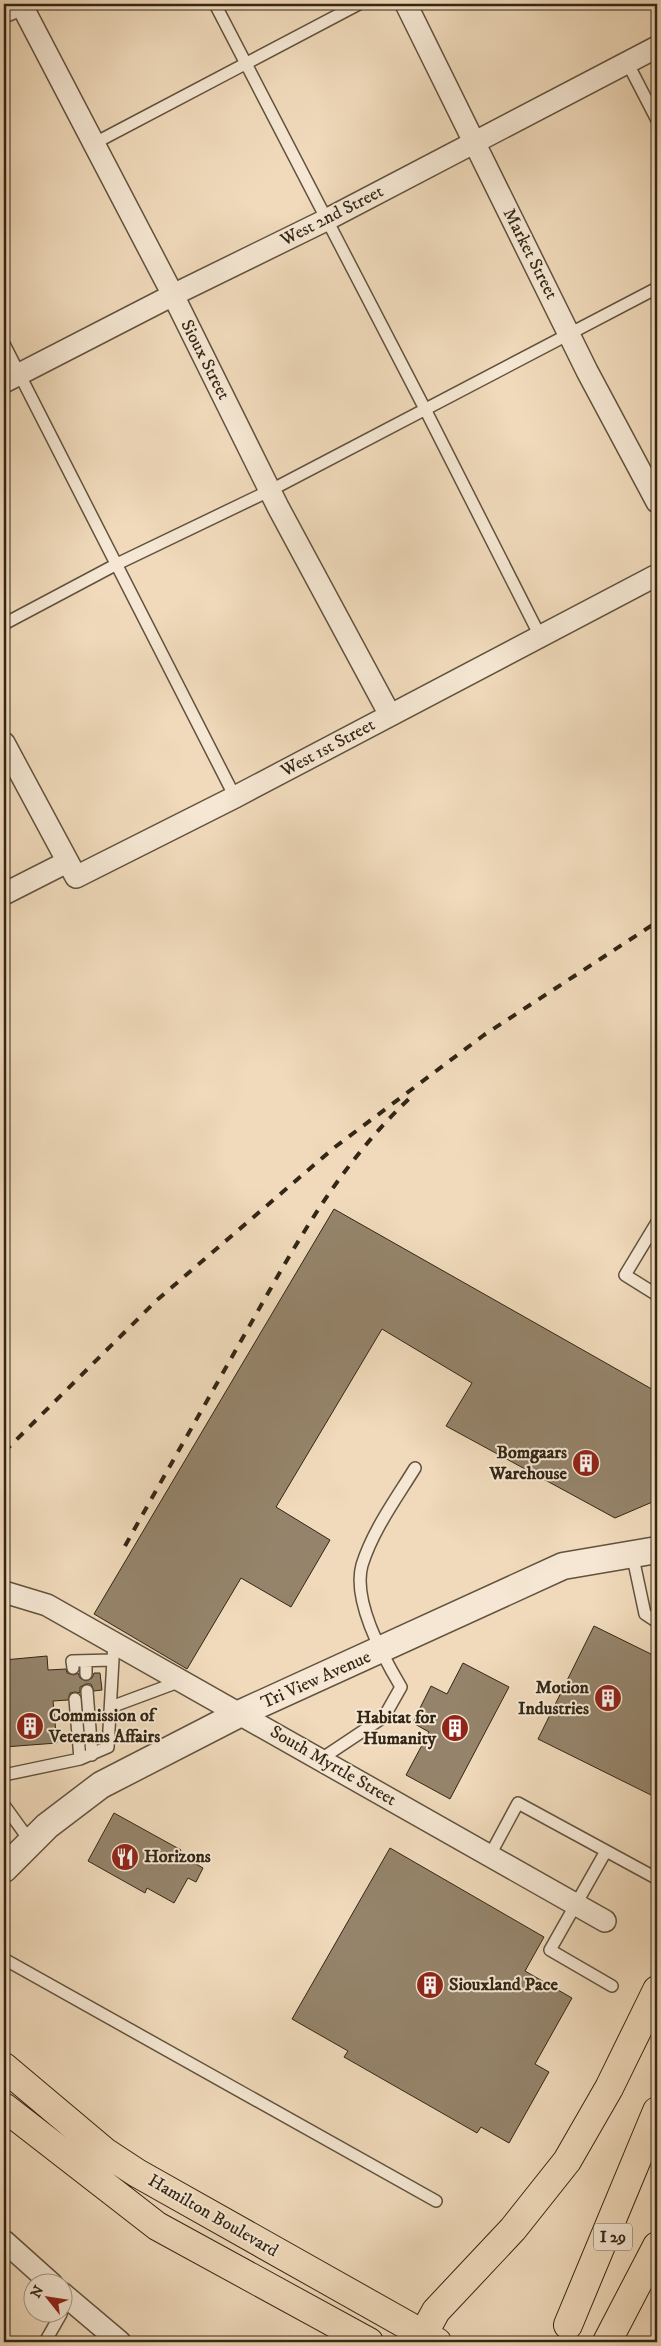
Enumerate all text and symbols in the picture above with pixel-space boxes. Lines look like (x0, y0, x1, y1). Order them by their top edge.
street label: West 2nd Street (276, 181, 387, 252)
street label: Market Street (498, 205, 562, 303)
street label: Sioux Street (175, 316, 235, 404)
street label: West 1st Street (276, 714, 379, 782)
place label: Bomgaars Warehouse (488, 1442, 568, 1485)
building icon: Bomgaars Warehouse (571, 1448, 601, 1478)
street label: Tri View Avenue (258, 1646, 374, 1714)
place label: Motion Industries (518, 1677, 590, 1720)
building icon: Motion Industries (593, 1683, 623, 1713)
place label: Commission of Veterans Affairs (48, 1705, 160, 1748)
place label: Habitat for Humanity (356, 1707, 436, 1750)
building icon: Commission of Veterans Affairs (15, 1711, 45, 1741)
building icon: Habitat for Humanity (440, 1713, 470, 1743)
street label: South Myrtle Street (266, 1721, 400, 1811)
restaurant icon: Horizons (110, 1842, 140, 1872)
place label: Horizons (144, 1846, 211, 1868)
building icon: Siouxland Pace (415, 1970, 445, 2000)
place label: Siouxland Pace (449, 1974, 558, 1996)
street label: Hamilton Boulevard (144, 2170, 282, 2262)
road number: I 29 (594, 2224, 632, 2250)
north arrow (22, 2274, 72, 2324)
text: N (27, 2282, 49, 2301)

